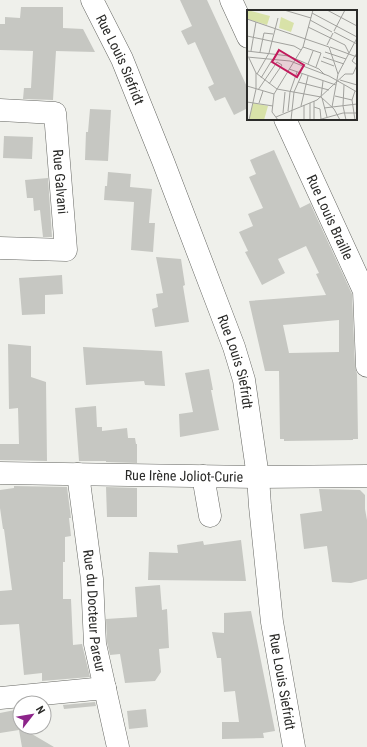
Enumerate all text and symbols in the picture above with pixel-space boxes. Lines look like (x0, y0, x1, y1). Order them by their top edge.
inset map (247, 10, 357, 120)
street label: Rue Louis Siefridt (93, 12, 148, 107)
street label: Rue Galvani (50, 149, 71, 215)
street label: Rue Louis Braille (304, 172, 357, 263)
street label: Rue Louis Siefridt (214, 312, 256, 410)
street label: Rue Irène Joliot-Curie (125, 467, 244, 485)
street label: Rue du Docteur Pareur (80, 548, 109, 674)
street label: Rue Louis Siefridt (266, 632, 299, 731)
north arrow (12, 695, 52, 735)
text: N (33, 704, 48, 717)

